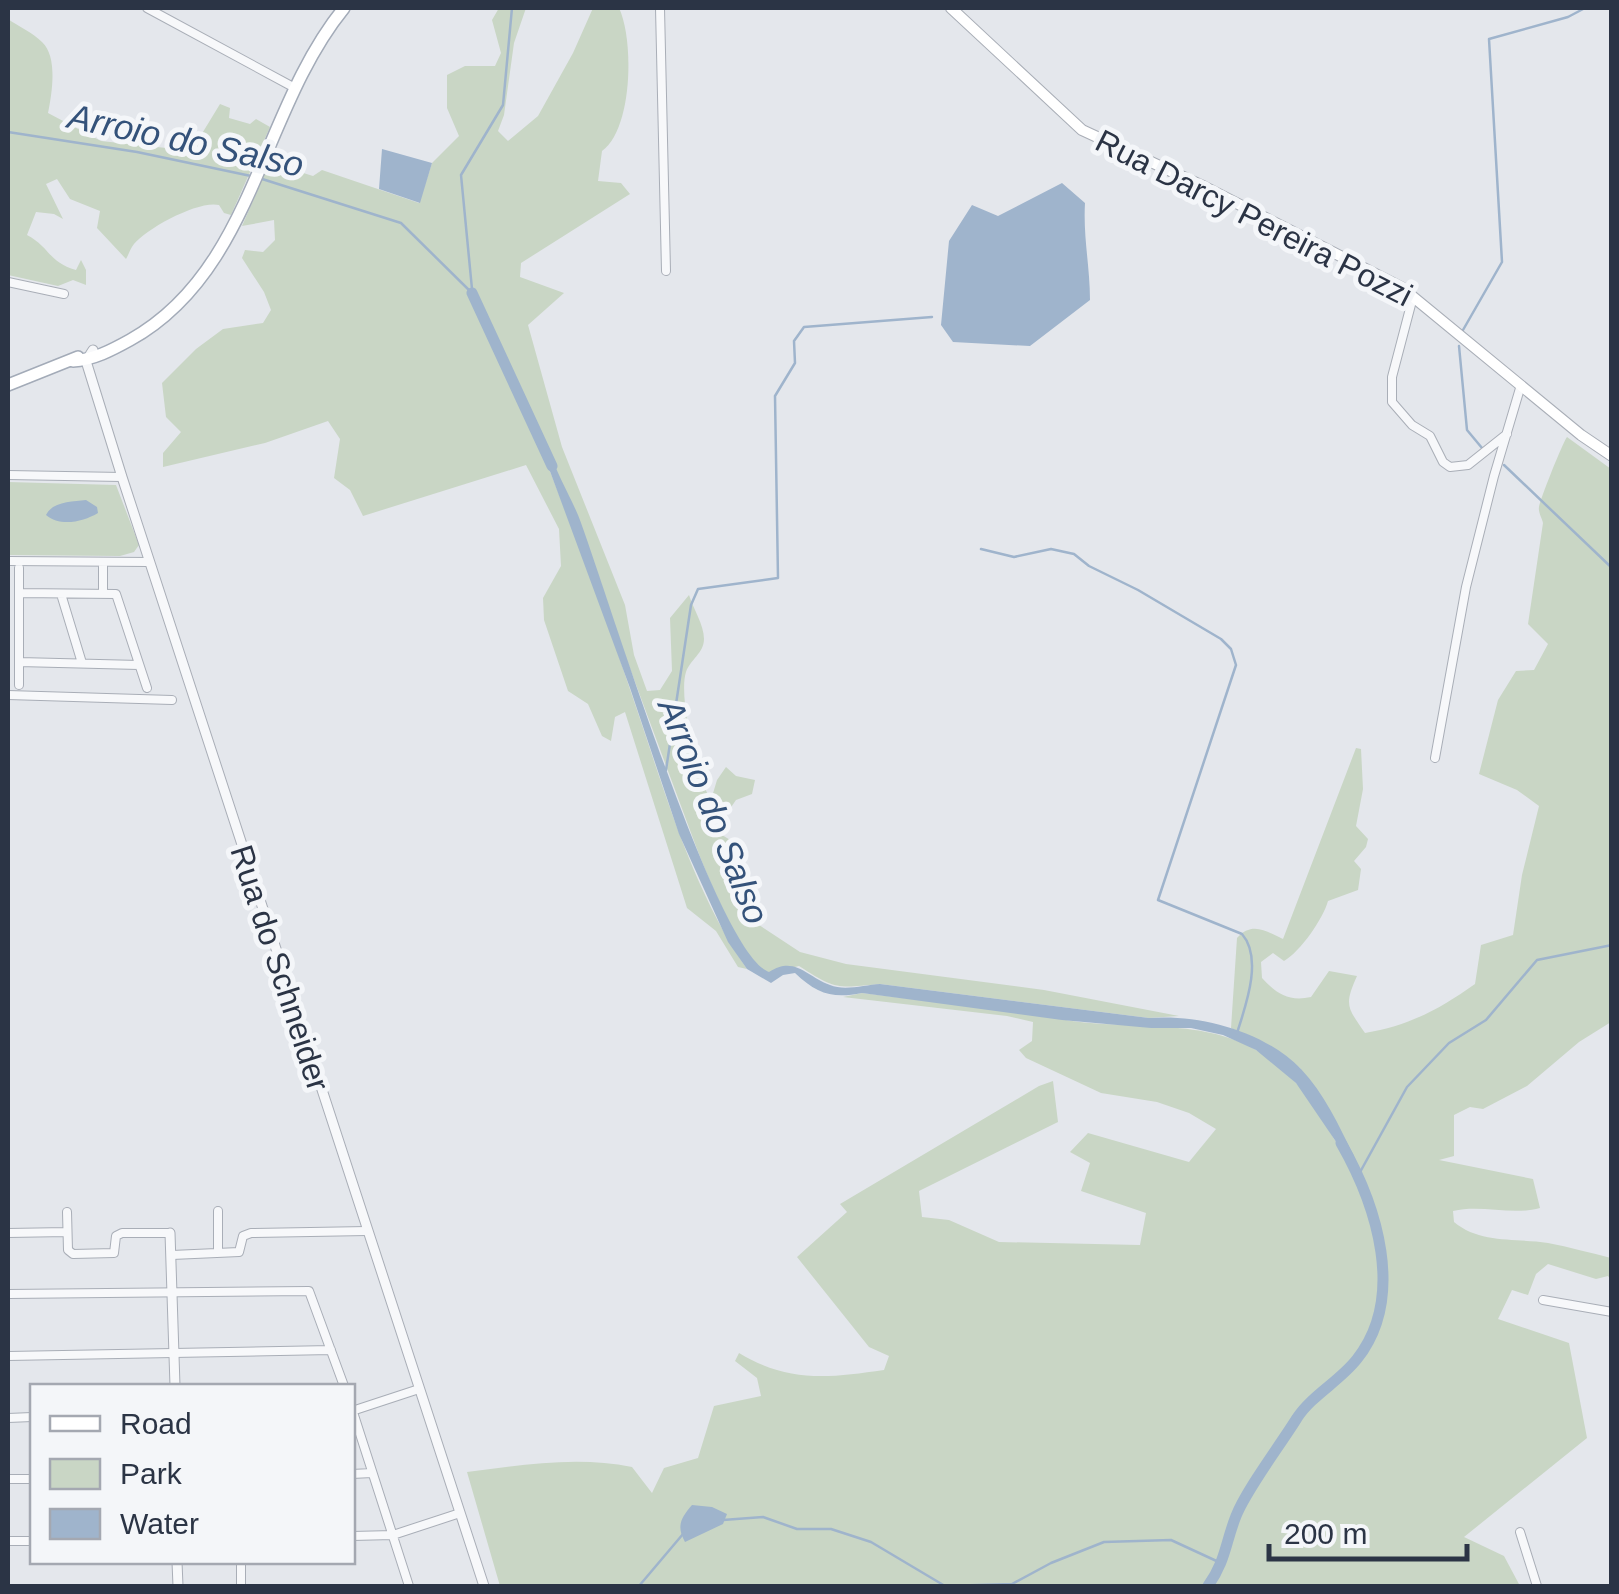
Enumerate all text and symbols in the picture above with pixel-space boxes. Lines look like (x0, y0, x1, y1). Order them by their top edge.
water label: Arroio do Salso (63, 96, 307, 184)
street label: Rua Darcy Pereira Pozzi (1090, 122, 1418, 314)
water label: Arroio do Salso (650, 691, 777, 929)
street label: Rua do Schneider (223, 841, 337, 1096)
legend (30, 1384, 355, 1564)
text: Road (120, 1407, 192, 1440)
text: Park (120, 1457, 183, 1490)
scale bar (1269, 1499, 1466, 1561)
text: Water (120, 1507, 199, 1540)
text: 200 m (1284, 1517, 1367, 1550)

